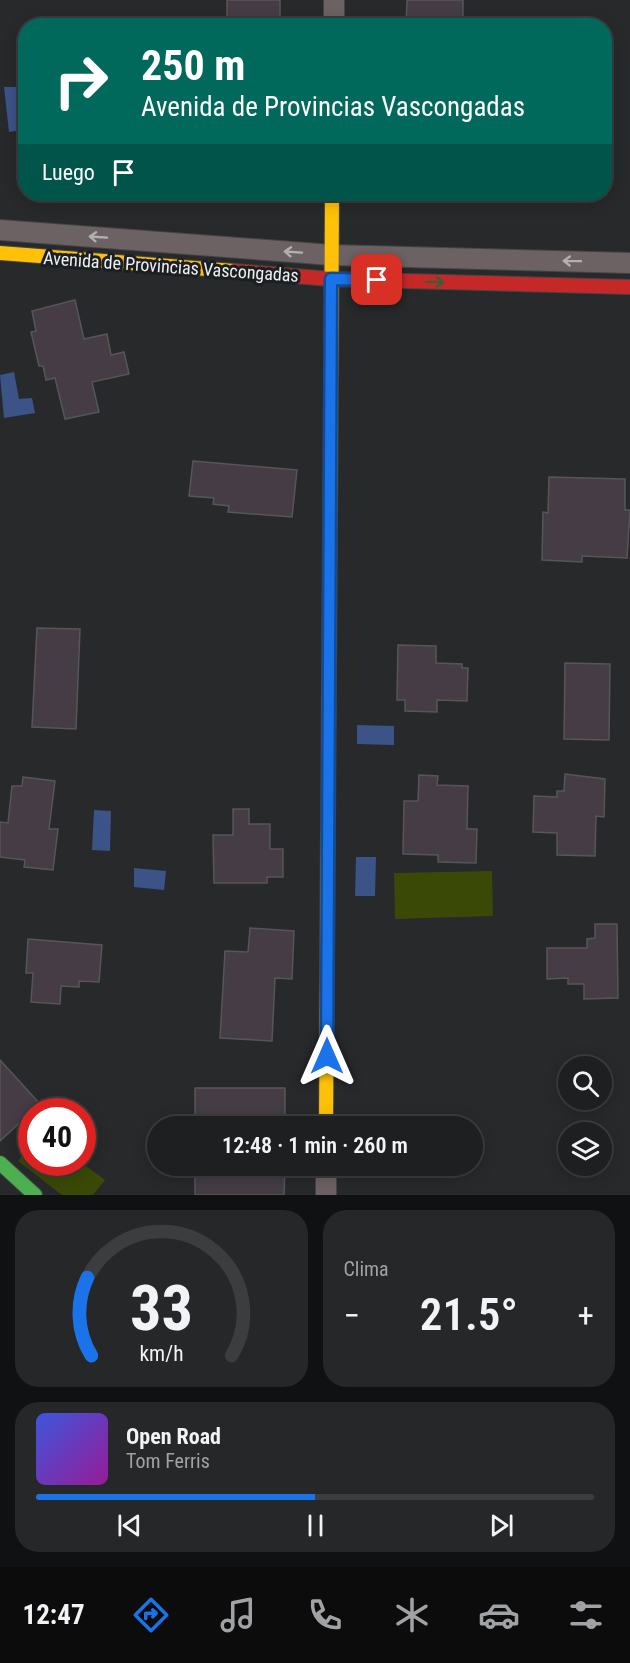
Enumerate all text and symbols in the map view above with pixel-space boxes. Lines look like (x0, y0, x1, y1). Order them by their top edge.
text: 250 m (141, 41, 246, 90)
icon: right (42, 42, 120, 120)
text: Avenida de Provincias Vascongadas (141, 91, 525, 123)
icon: arrive (107, 156, 140, 189)
text: Luego (42, 160, 95, 185)
one-way arrow (89, 231, 109, 242)
street label: Avenida de Provincias Vascongadas (43, 247, 299, 286)
one-way arrow (283, 247, 303, 258)
pin (351, 254, 402, 305)
one-way arrow (562, 256, 582, 267)
icon: arrive (360, 263, 393, 296)
one-way arrow (425, 276, 445, 288)
position arrow (295, 1024, 359, 1088)
map controls (558, 1056, 612, 1176)
button: search (558, 1056, 612, 1110)
speed limit sign: 40 (18, 1098, 96, 1176)
button: layers (558, 1122, 612, 1176)
text: 12:48 · 1 min · 260 m (222, 1133, 408, 1158)
text: Clima (344, 1257, 389, 1281)
text: 33 (130, 1272, 193, 1345)
text: 21.5° (420, 1288, 518, 1341)
text: − (344, 1296, 360, 1335)
text: + (578, 1296, 594, 1335)
text: km/h (139, 1341, 183, 1366)
text: Open Road (126, 1424, 221, 1449)
text: Tom Ferris (126, 1449, 210, 1473)
icon: previous (113, 1509, 146, 1542)
icon: pause (299, 1509, 332, 1542)
icon: next (485, 1509, 518, 1542)
icon: directions (130, 1594, 172, 1636)
icon: music (217, 1594, 259, 1636)
icon: phone (304, 1594, 346, 1636)
icon: climate (391, 1594, 433, 1636)
icon: car (478, 1594, 520, 1636)
icon: filters (565, 1594, 607, 1636)
text: 12:47 (23, 1599, 85, 1631)

